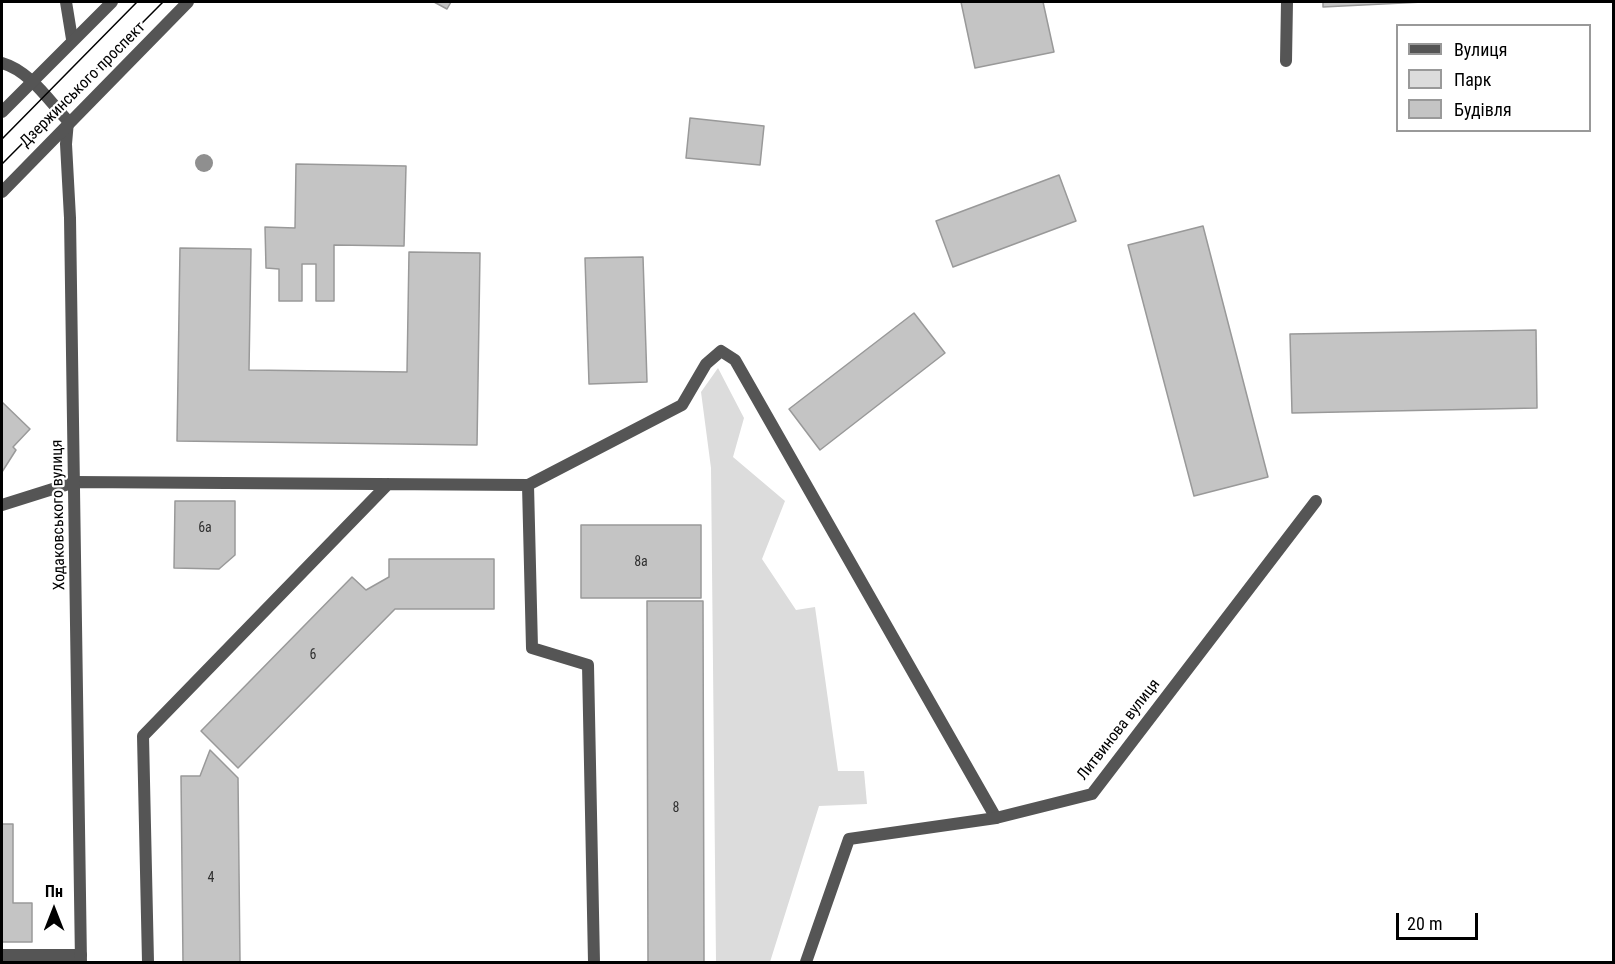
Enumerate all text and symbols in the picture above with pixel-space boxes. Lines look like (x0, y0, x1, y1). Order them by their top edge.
street label: Дзержинського проспект (16, 18, 150, 152)
legend (1396, 24, 1591, 132)
text: Вулиця (1454, 39, 1508, 60)
text: Парк (1454, 69, 1491, 90)
text: Будівля (1454, 99, 1512, 120)
street label: Ходаковського вулиця (48, 439, 70, 591)
house number: 6а (198, 520, 212, 536)
house number: 8а (634, 554, 648, 570)
house number: 6 (310, 647, 316, 663)
street label: Литвинова вулиця (1073, 675, 1165, 785)
house number: 8 (673, 800, 679, 816)
house number: 4 (208, 870, 214, 886)
north arrow (24, 880, 84, 940)
text: Пн (45, 882, 63, 901)
scale bar (1399, 901, 1482, 939)
text: 20 m (1407, 913, 1442, 934)

